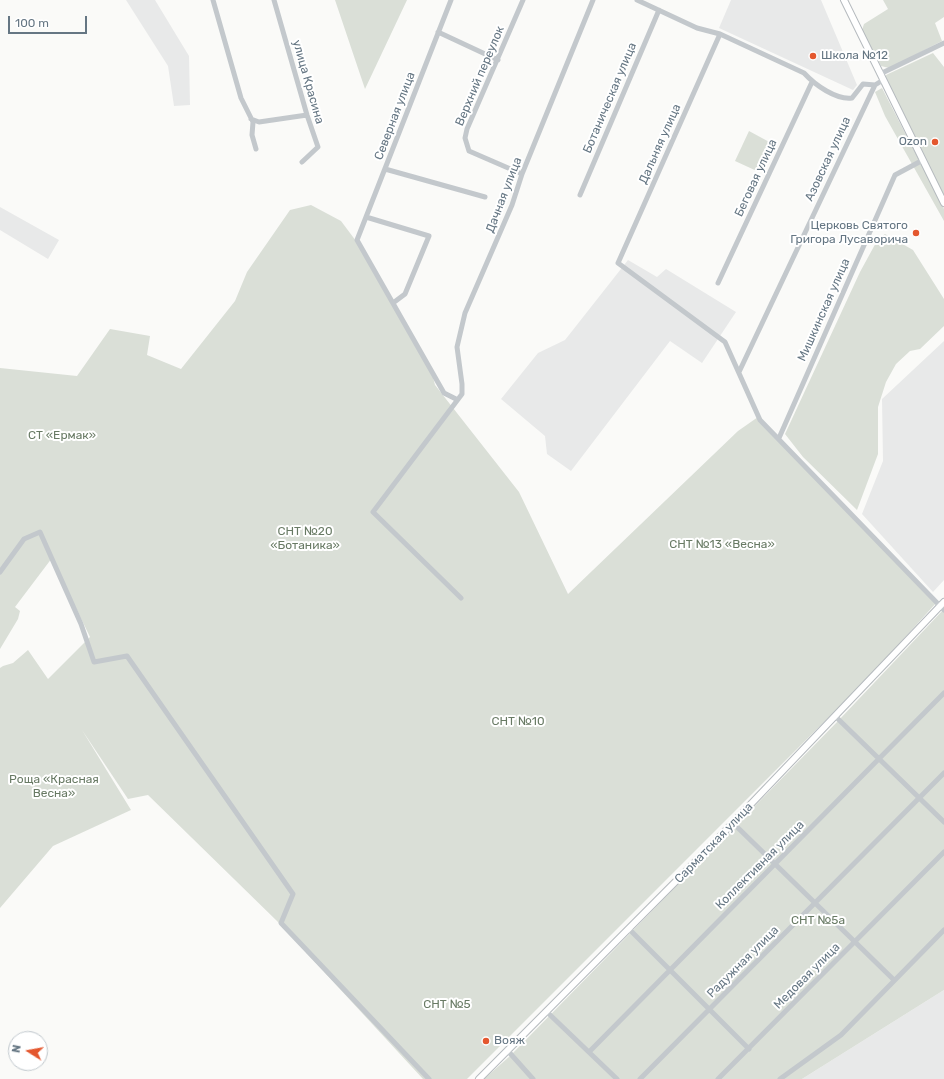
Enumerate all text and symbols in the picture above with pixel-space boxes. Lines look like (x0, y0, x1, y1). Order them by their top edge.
scale bar (10, 8, 89, 34)
text: 100 m (15, 16, 49, 30)
street label: Верхний переулок (452, 24, 508, 128)
street label: улица Красина (289, 38, 327, 126)
street label: Ботаническая улица (580, 40, 640, 156)
place label: Школа №12 (821, 49, 888, 63)
marker: Школа №12 (808, 51, 818, 61)
street label: Северная улица (372, 70, 418, 162)
street label: Дальняя улица (636, 102, 684, 186)
street label: Азовская улица (802, 115, 854, 203)
place label: Ozon (899, 135, 927, 149)
street label: Беговая улица (732, 137, 780, 219)
marker: Ozon (930, 137, 940, 147)
street label: Дачная улица (483, 155, 525, 235)
place label: Церковь Святого Григора Лусаворича (790, 219, 908, 247)
marker: Церковь Святого Григора Лусаворича (911, 228, 921, 238)
street label: Мишкинская улица (795, 256, 853, 364)
park label: СТ «Ермак» (28, 429, 96, 443)
park label: СНТ №20 «Ботаника» (270, 525, 340, 553)
park label: СНТ №13 «Весна» (669, 538, 775, 552)
park label: СНТ №10 (491, 715, 545, 729)
park label: Роща «Красная Весна» (9, 773, 99, 801)
street label: Сарматская улица (672, 800, 756, 886)
street label: Коллективная улица (713, 818, 807, 912)
park label: СНТ №5а (791, 914, 845, 928)
street label: Радужная улица (704, 923, 782, 1001)
street label: Медовая улица (771, 940, 843, 1012)
park label: СНТ №5 (423, 998, 471, 1012)
north arrow (8, 1031, 48, 1071)
place label: Вояж (494, 1034, 525, 1048)
marker: Вояж (481, 1036, 491, 1046)
text: N (10, 1044, 24, 1054)

